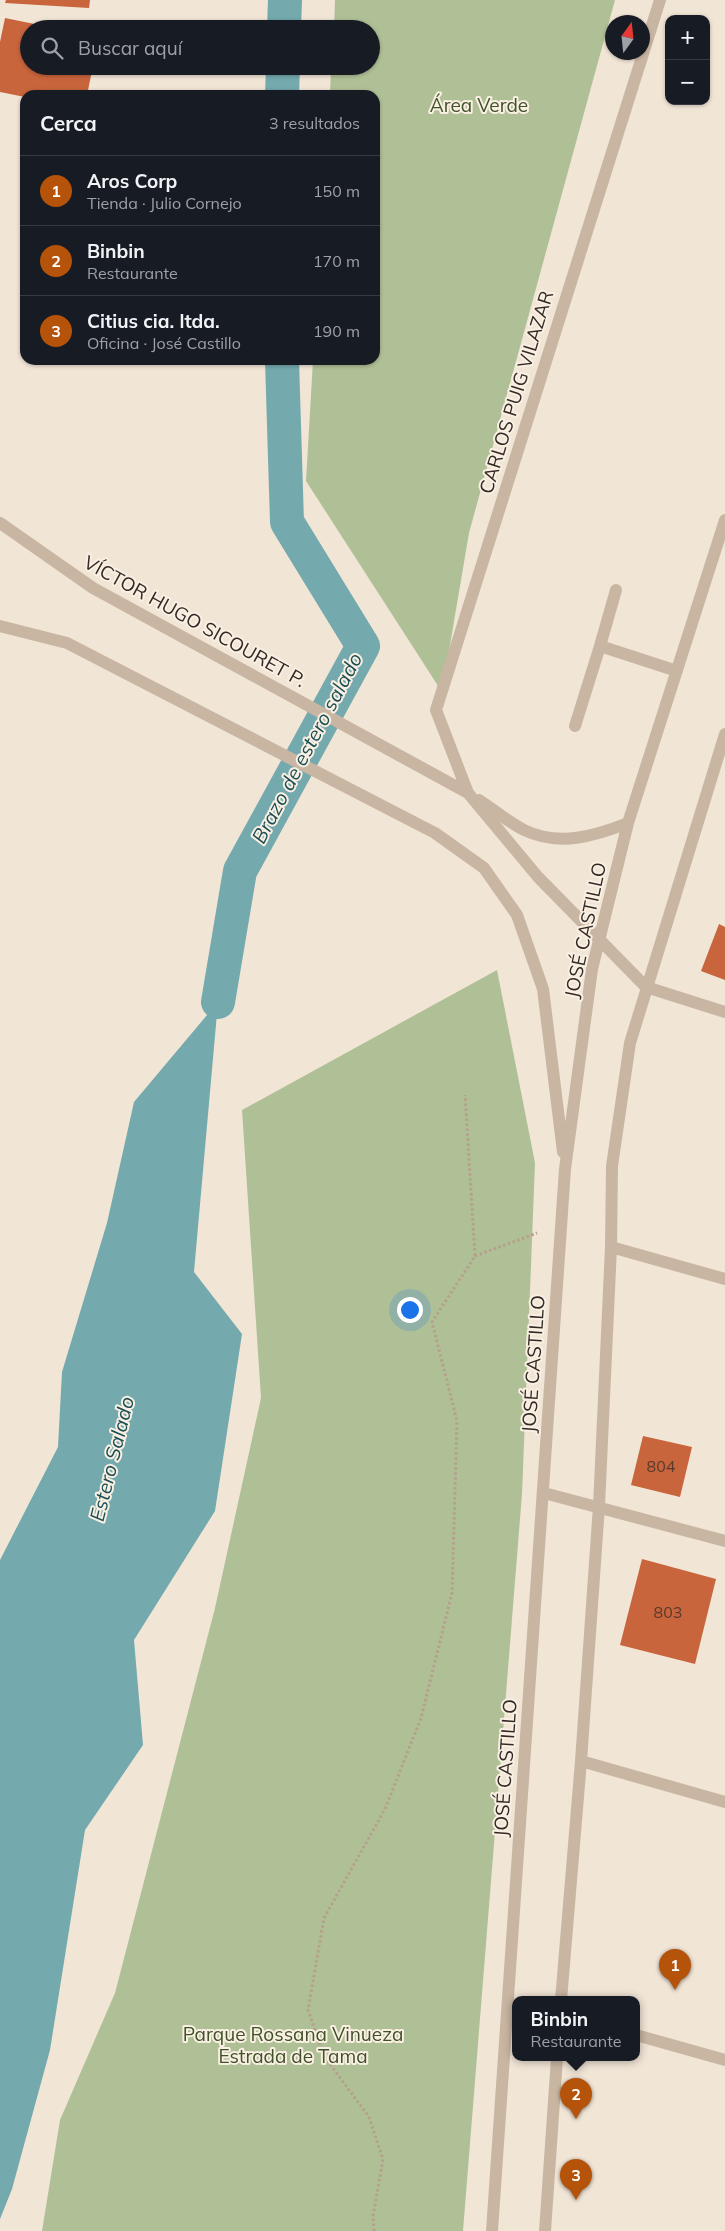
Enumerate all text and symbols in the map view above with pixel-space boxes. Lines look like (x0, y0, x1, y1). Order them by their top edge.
north arrow (605, 15, 650, 60)
map controls (665, 15, 710, 105)
button: + (665, 15, 710, 60)
search box (20, 20, 380, 75)
icon: search (38, 34, 66, 62)
text: Buscar aquí (78, 36, 182, 60)
button: − (665, 60, 710, 105)
park label: Área Verde (430, 93, 528, 117)
text: Cerca (40, 110, 97, 136)
text: 3 resultados (269, 113, 360, 133)
text: Aros Corp (87, 169, 177, 193)
text: 1 (51, 181, 61, 201)
text: 150 m (313, 181, 360, 201)
text: Tienda · Julio Cornejo (87, 193, 242, 213)
text: Binbin (87, 239, 145, 263)
text: 2 (51, 251, 61, 271)
text: 170 m (313, 251, 360, 271)
text: Restaurante (87, 263, 178, 283)
street label: CARLOS PUIG VILAZAR (474, 288, 558, 496)
text: Citius cia. ltda. (87, 309, 220, 333)
text: 3 (51, 321, 61, 341)
text: 190 m (313, 321, 360, 341)
text: Oficina · José Castillo (87, 333, 241, 353)
street label: VÍCTOR HUGO SICOURET P. (80, 550, 310, 692)
water label: Brazo de estero salado (246, 648, 367, 847)
street label: JOSÉ CASTILLO (559, 860, 611, 1000)
street label: JOSÉ CASTILLO (516, 1294, 550, 1434)
your location (397, 1297, 423, 1323)
water label: Estero Salado (84, 1394, 139, 1524)
house number: 804 (647, 1456, 676, 1476)
house number: 803 (654, 1602, 682, 1622)
street label: JOSÉ CASTILLO (488, 1698, 522, 1838)
pin: 1 (659, 1949, 691, 1990)
popup (512, 1996, 640, 2061)
text: Binbin (531, 2007, 588, 2031)
park label: Parque Rossana Vinueza Estrada de Tama (183, 2022, 403, 2068)
text: Restaurante (531, 2031, 621, 2051)
pin: 2 (560, 2078, 592, 2119)
pin: 3 (560, 2159, 592, 2200)

